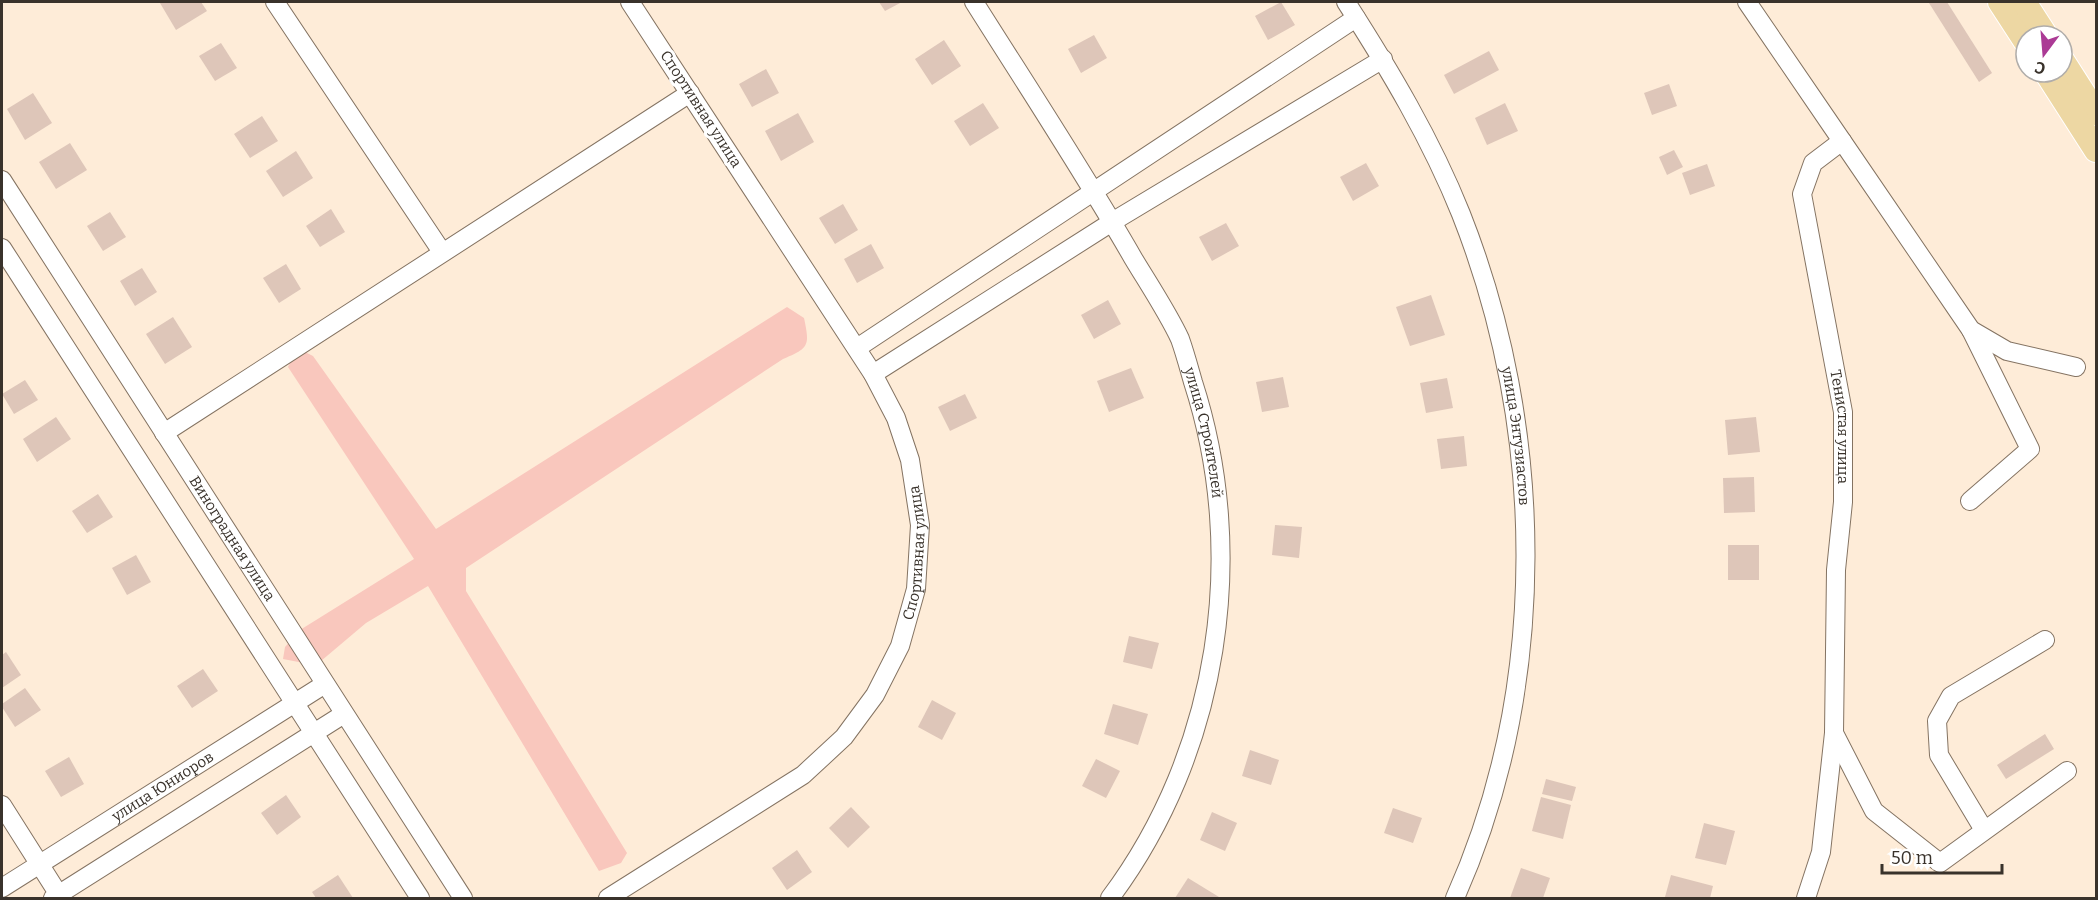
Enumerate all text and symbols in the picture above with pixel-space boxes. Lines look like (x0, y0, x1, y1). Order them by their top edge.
north arrow (2014, 24, 2074, 84)
street label: Спортивная улица (656, 47, 746, 171)
text: С (2033, 57, 2047, 78)
street label: улица Строителей (1180, 364, 1226, 499)
street label: улица Энтузиастов (1497, 364, 1533, 506)
street label: Тенистая улица (1826, 368, 1852, 484)
street label: Виноградная улица (185, 473, 279, 604)
street label: Спортивная улица (899, 484, 929, 622)
street label: улица Юниоров (108, 748, 217, 826)
scale bar (1882, 837, 2002, 875)
text: 50 m (1891, 847, 1933, 869)

